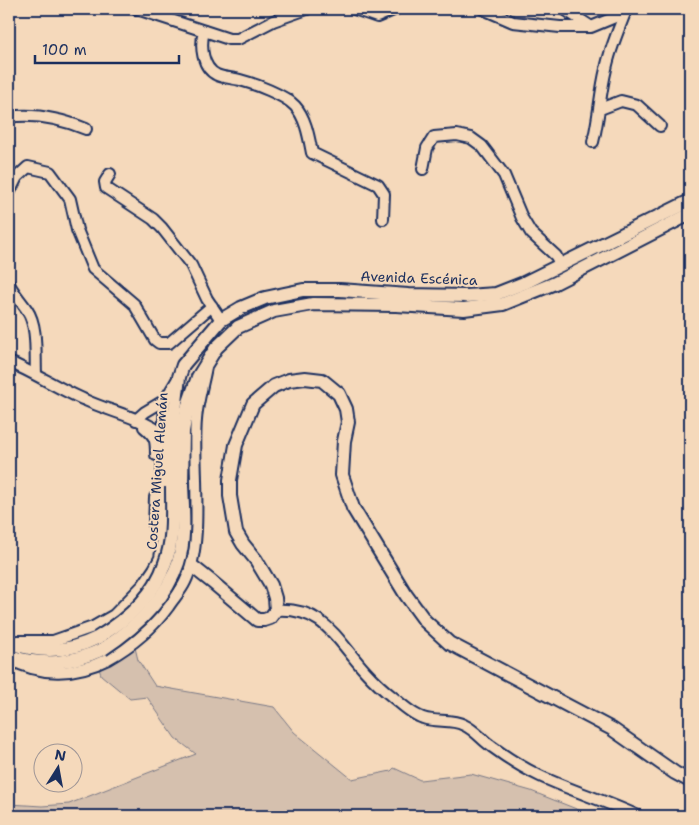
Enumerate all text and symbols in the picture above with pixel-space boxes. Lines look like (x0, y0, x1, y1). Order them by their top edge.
scale bar (35, 32, 179, 64)
text: 100 m (42, 40, 87, 60)
street label: Avenida Escénica (360, 267, 478, 289)
street label: Costera Miguel Alemán (143, 391, 172, 550)
north arrow (32, 742, 82, 792)
text: N (53, 745, 68, 765)

